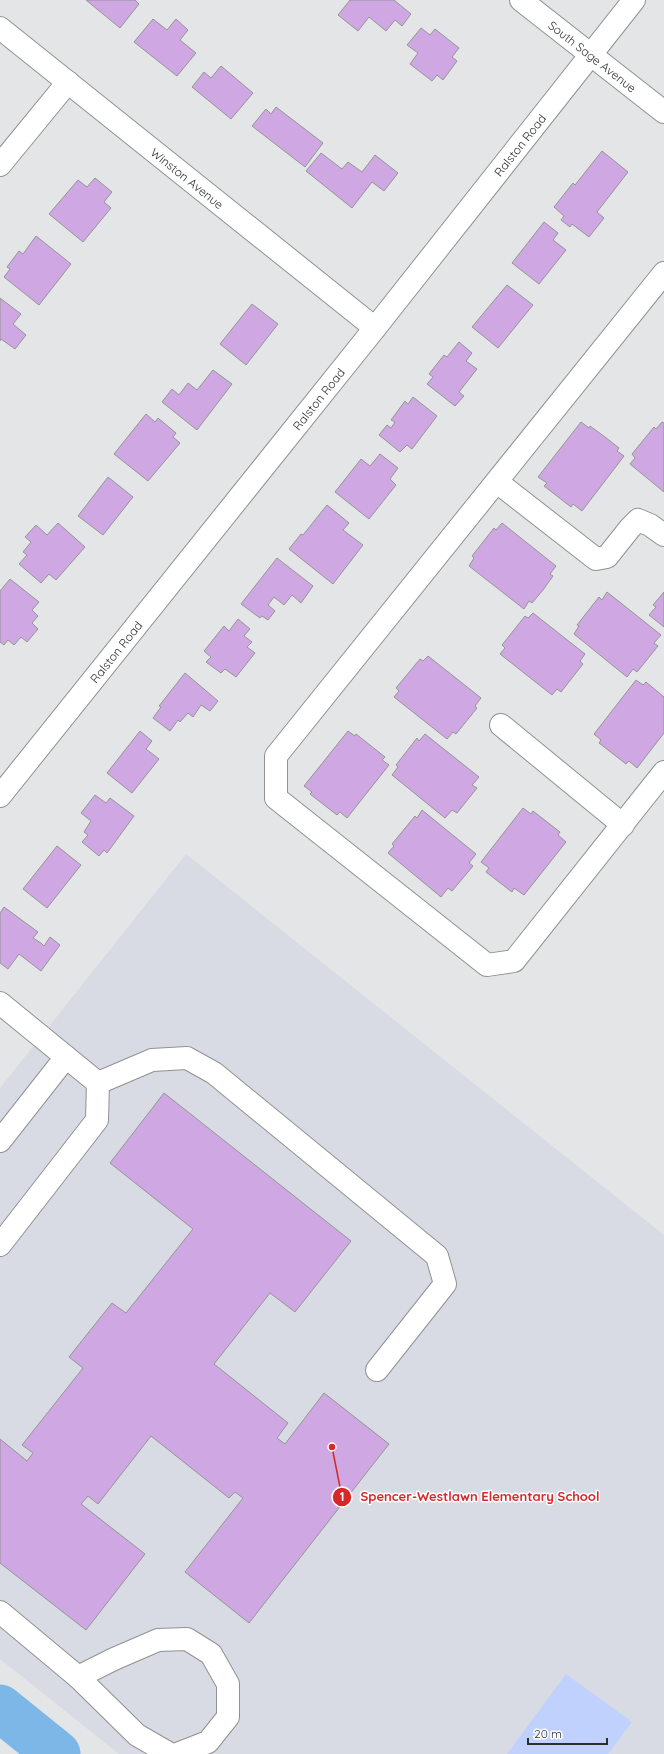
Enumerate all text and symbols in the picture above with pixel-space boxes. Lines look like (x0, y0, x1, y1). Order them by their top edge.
street label: South Sage Avenue (546, 17, 640, 95)
street label: Ralston Road (490, 111, 549, 179)
street label: Winston Avenue (148, 144, 227, 212)
street label: Ralston Road (289, 365, 348, 433)
street label: Ralston Road (86, 618, 145, 686)
callout: Spencer-Westlawn Elementary School (332, 1484, 607, 1509)
text: Spencer-Westlawn Elementary School (360, 1488, 600, 1504)
text: 1 (340, 1489, 344, 1504)
scale bar (528, 1720, 607, 1746)
text: 20 m (534, 1726, 562, 1741)

